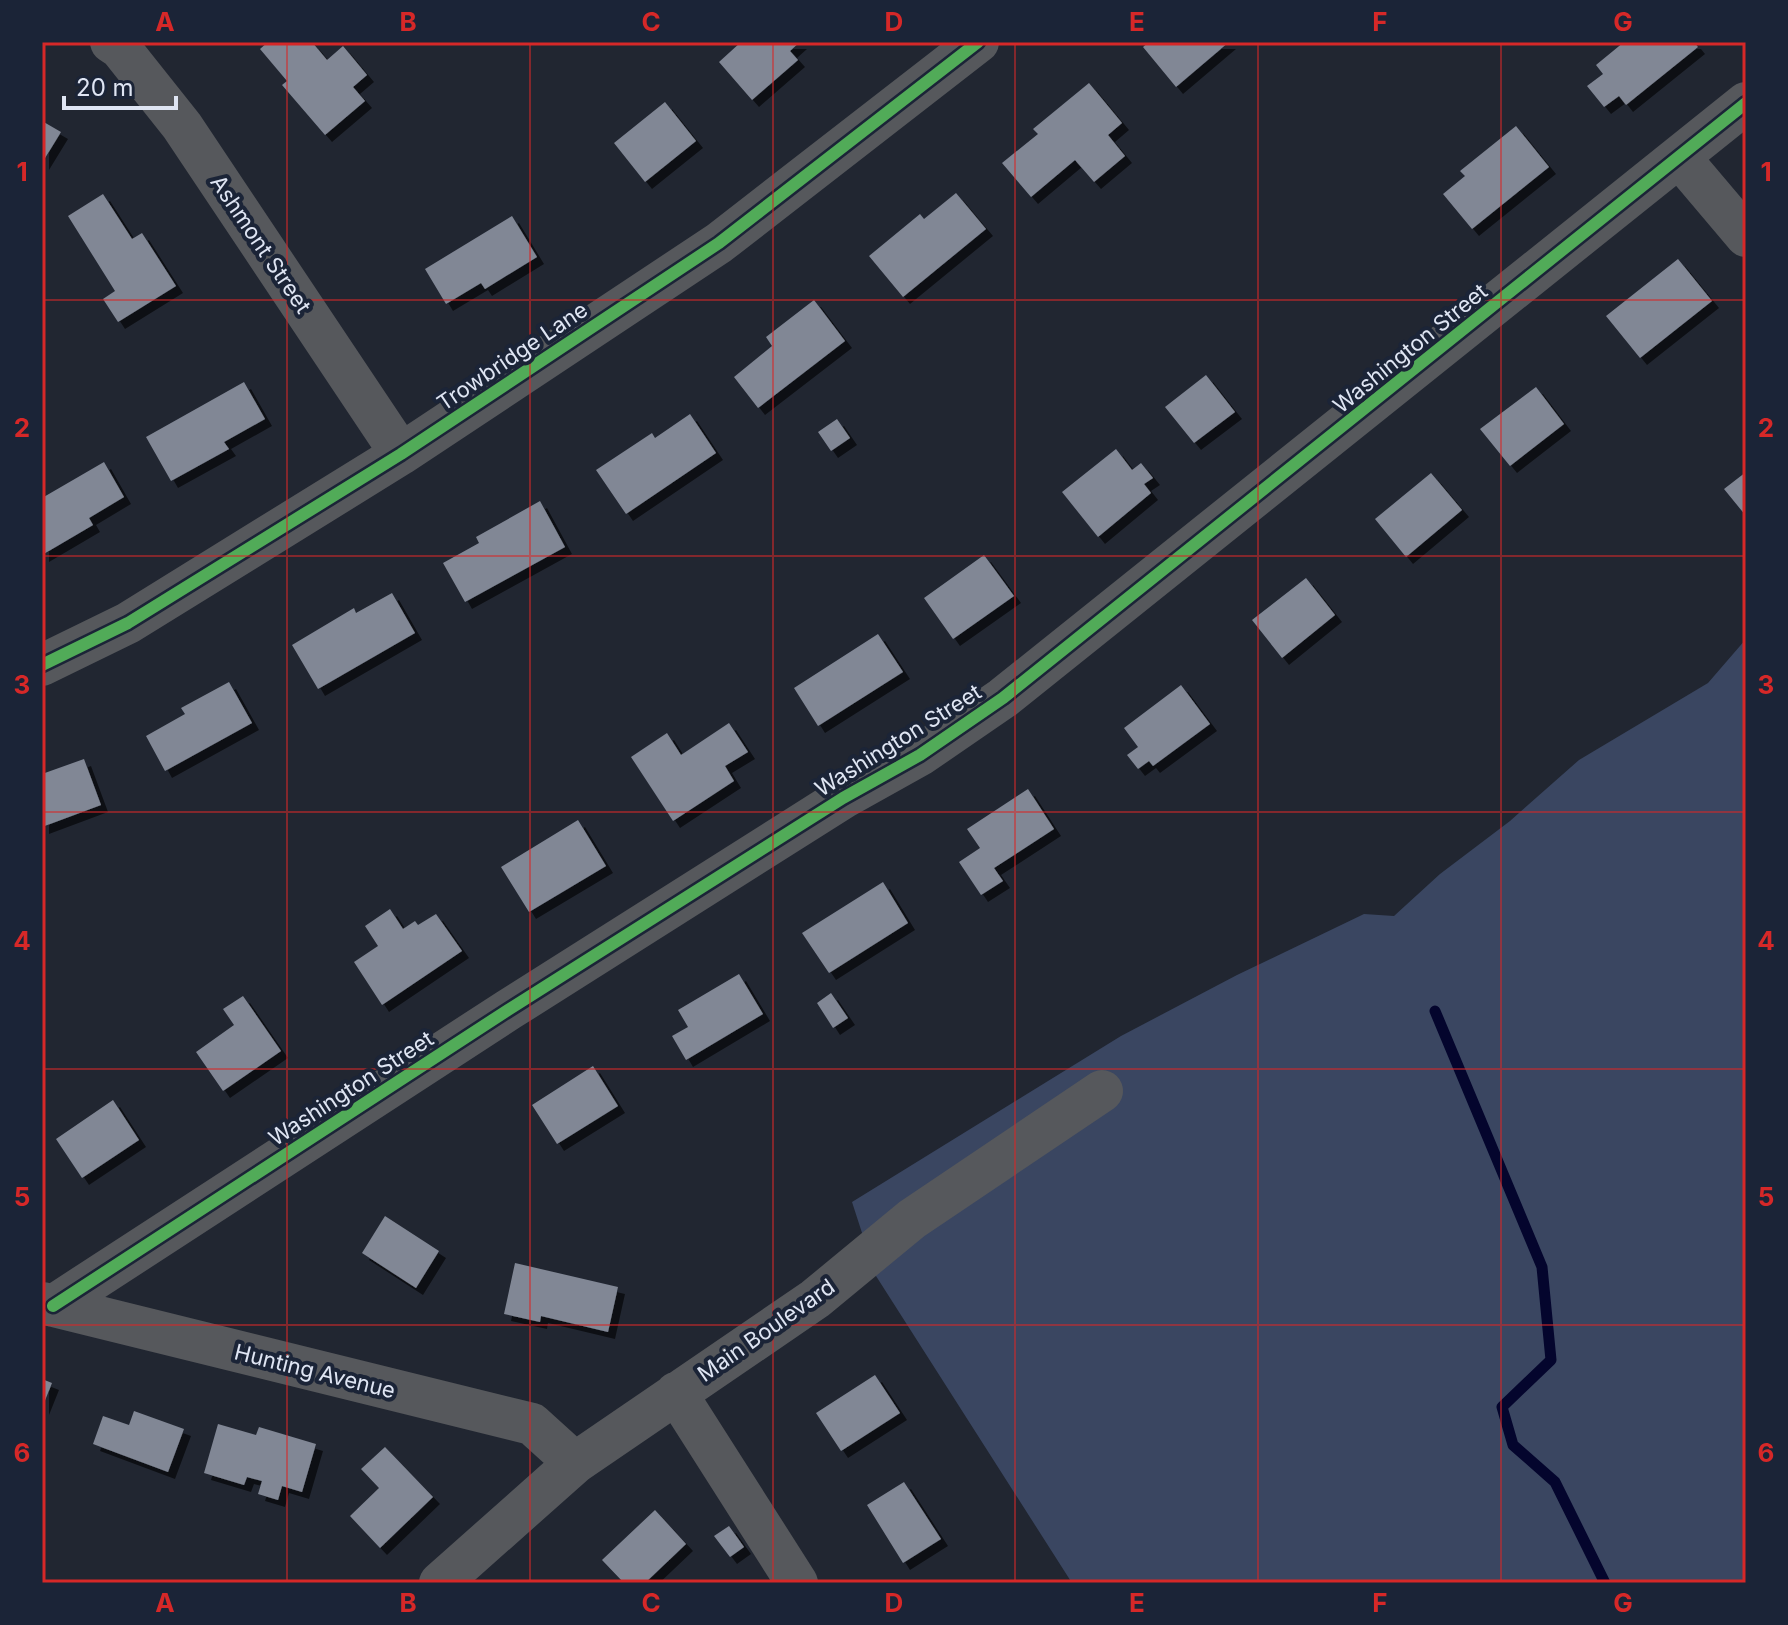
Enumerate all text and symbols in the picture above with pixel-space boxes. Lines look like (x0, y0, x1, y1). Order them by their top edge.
text: A (155, 6, 175, 37)
text: B (399, 6, 417, 37)
text: C (641, 6, 661, 37)
text: D (885, 6, 903, 37)
text: E (1129, 6, 1145, 37)
text: F (1372, 6, 1388, 37)
text: G (1613, 6, 1633, 37)
scale bar (64, 60, 176, 110)
text: 20 m (76, 73, 134, 102)
text: 1 (16, 156, 28, 187)
text: 1 (1760, 156, 1772, 187)
street label: Ashmont Street (205, 170, 317, 318)
street label: Washington Street (1328, 278, 1492, 418)
street label: Trowbridge Lane (432, 296, 592, 416)
text: 2 (14, 412, 30, 443)
text: 2 (1758, 412, 1774, 443)
text: 3 (14, 669, 30, 700)
text: 3 (1758, 669, 1774, 700)
street label: Washington Street (810, 678, 986, 802)
text: 4 (13, 925, 31, 956)
text: 4 (1757, 925, 1775, 956)
street label: Washington Street (264, 1025, 438, 1151)
text: 5 (14, 1181, 30, 1212)
text: 5 (1758, 1181, 1774, 1212)
street label: Main Boulevard (693, 1273, 839, 1387)
street label: Hunting Avenue (232, 1338, 398, 1404)
text: 6 (14, 1437, 30, 1468)
text: 6 (1758, 1437, 1774, 1468)
text: A (155, 1587, 175, 1618)
text: B (399, 1587, 417, 1618)
text: C (641, 1587, 661, 1618)
text: D (885, 1587, 903, 1618)
text: E (1129, 1587, 1145, 1618)
text: F (1372, 1587, 1388, 1618)
text: G (1613, 1587, 1633, 1618)

